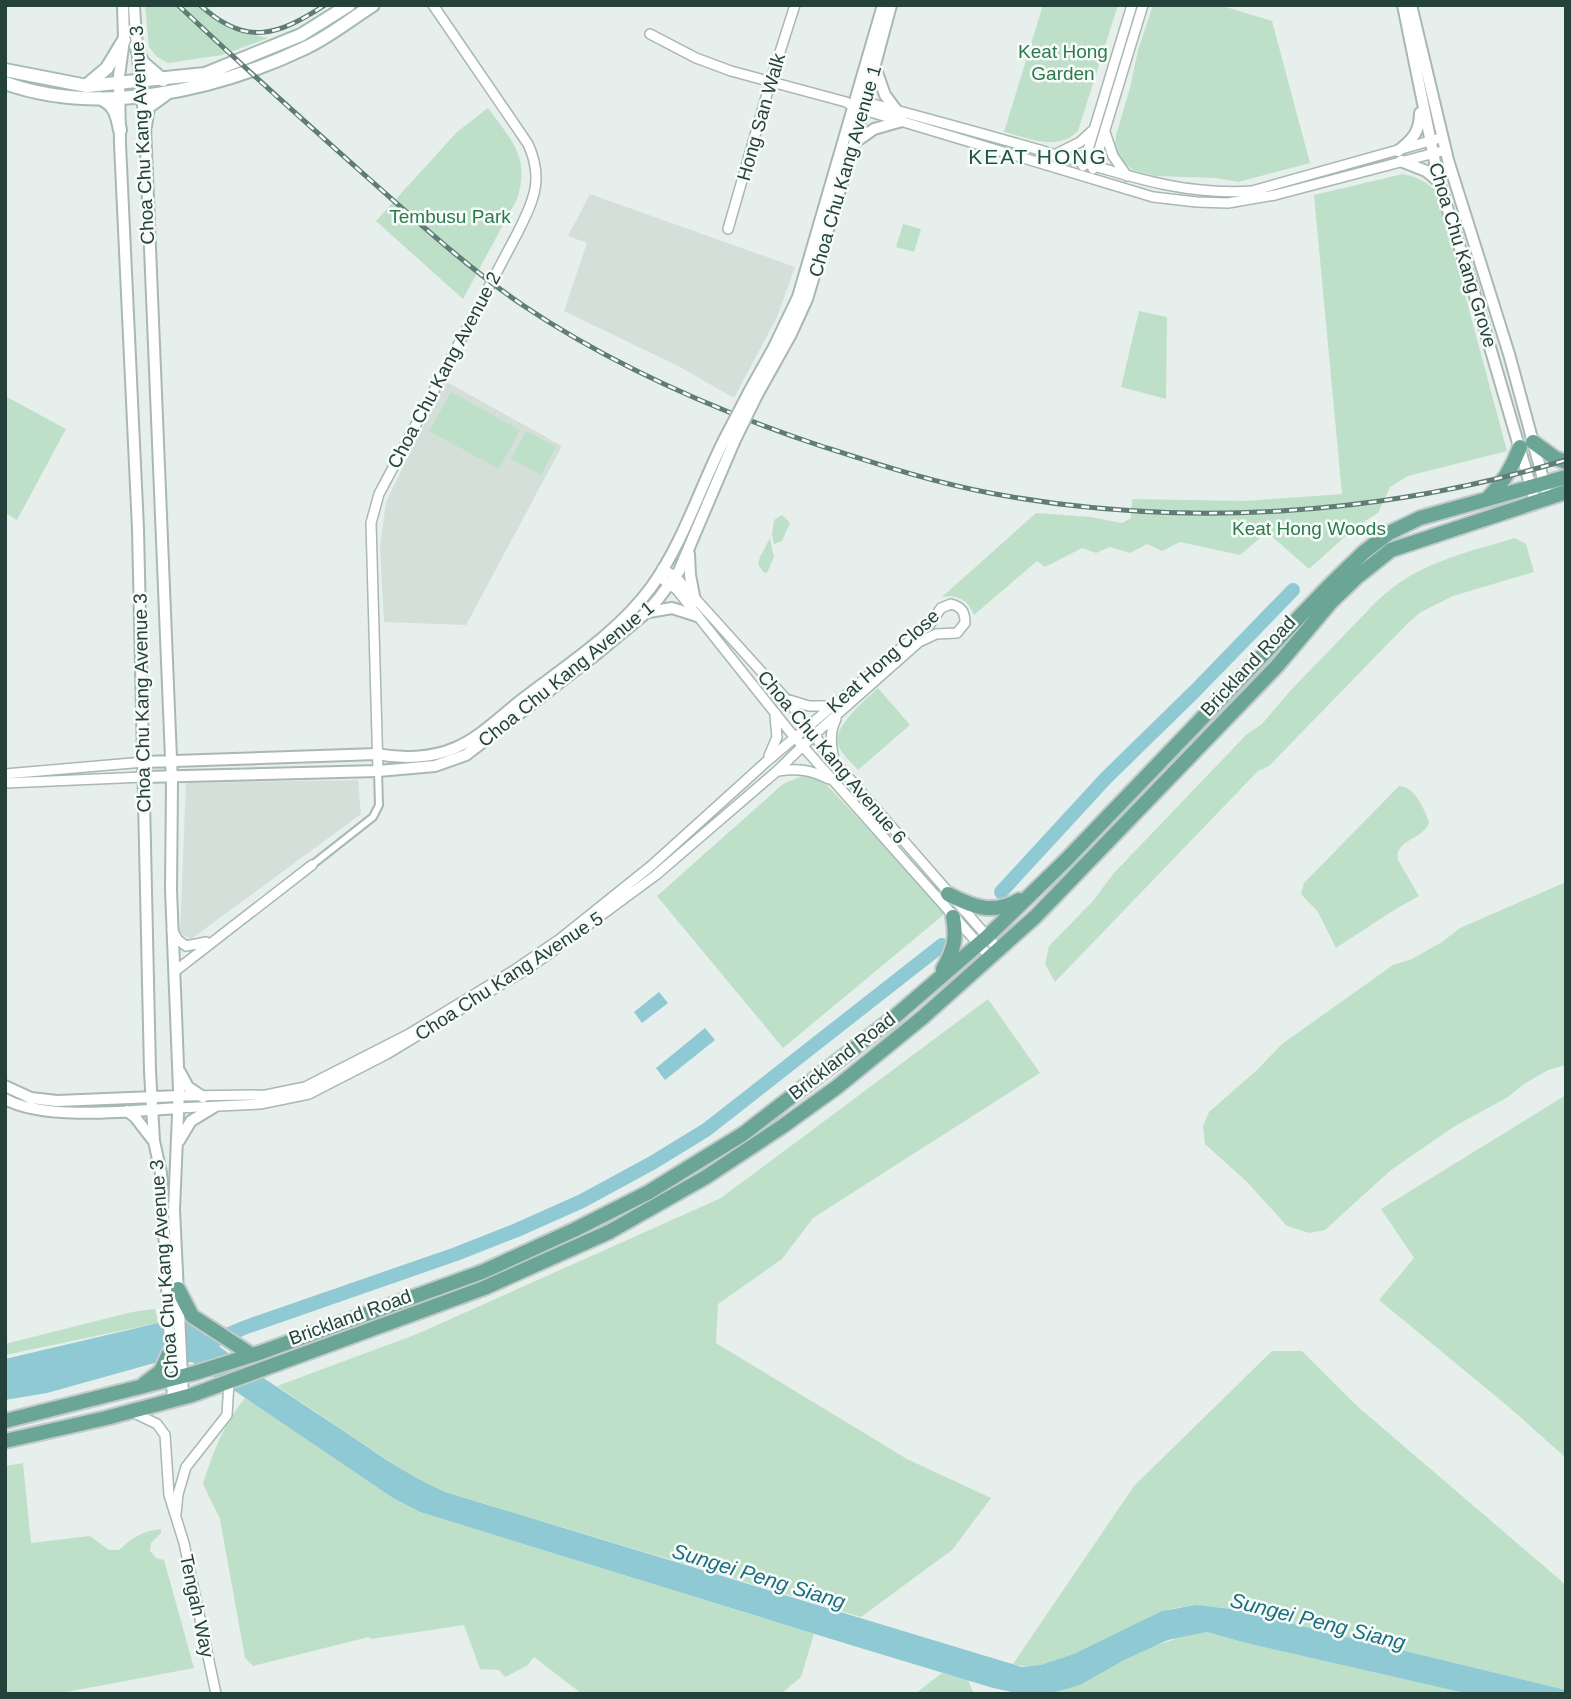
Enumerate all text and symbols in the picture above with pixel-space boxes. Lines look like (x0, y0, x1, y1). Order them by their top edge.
street label: Choa Chu Kang Avenue 3 (126, 25, 158, 245)
park label: Keat Hong Garden (1018, 41, 1108, 84)
street label: Hong San Walk (733, 51, 789, 183)
street label: Choa Chu Kang Avenue 1 (805, 63, 885, 279)
district label: KEAT HONG (968, 145, 1108, 168)
street label: Choa Chu Kang Grove (1425, 160, 1501, 350)
park label: Tembusu Park (389, 206, 511, 227)
street label: Choa Chu Kang Avenue 2 (383, 268, 505, 472)
park label: Keat Hong Woods (1232, 518, 1386, 539)
street label: Choa Chu Kang Avenue 3 (130, 593, 154, 813)
street label: Choa Chu Kang Avenue 1 (474, 597, 658, 751)
street label: Keat Hong Close (823, 605, 943, 717)
street label: Brickland Road (1196, 612, 1300, 720)
street label: Choa Chu Kang Avenue 6 (753, 666, 911, 848)
street label: Choa Chu Kang Avenue 5 (411, 907, 607, 1045)
street label: Brickland Road (785, 1008, 899, 1104)
street label: Choa Chu Kang Avenue 3 (146, 1159, 182, 1379)
street label: Brickland Road (286, 1285, 414, 1349)
water label: Sungei Peng Siang (670, 1539, 849, 1613)
street label: Tengah Way (176, 1553, 218, 1660)
water label: Sungei Peng Siang (1228, 1588, 1408, 1654)

